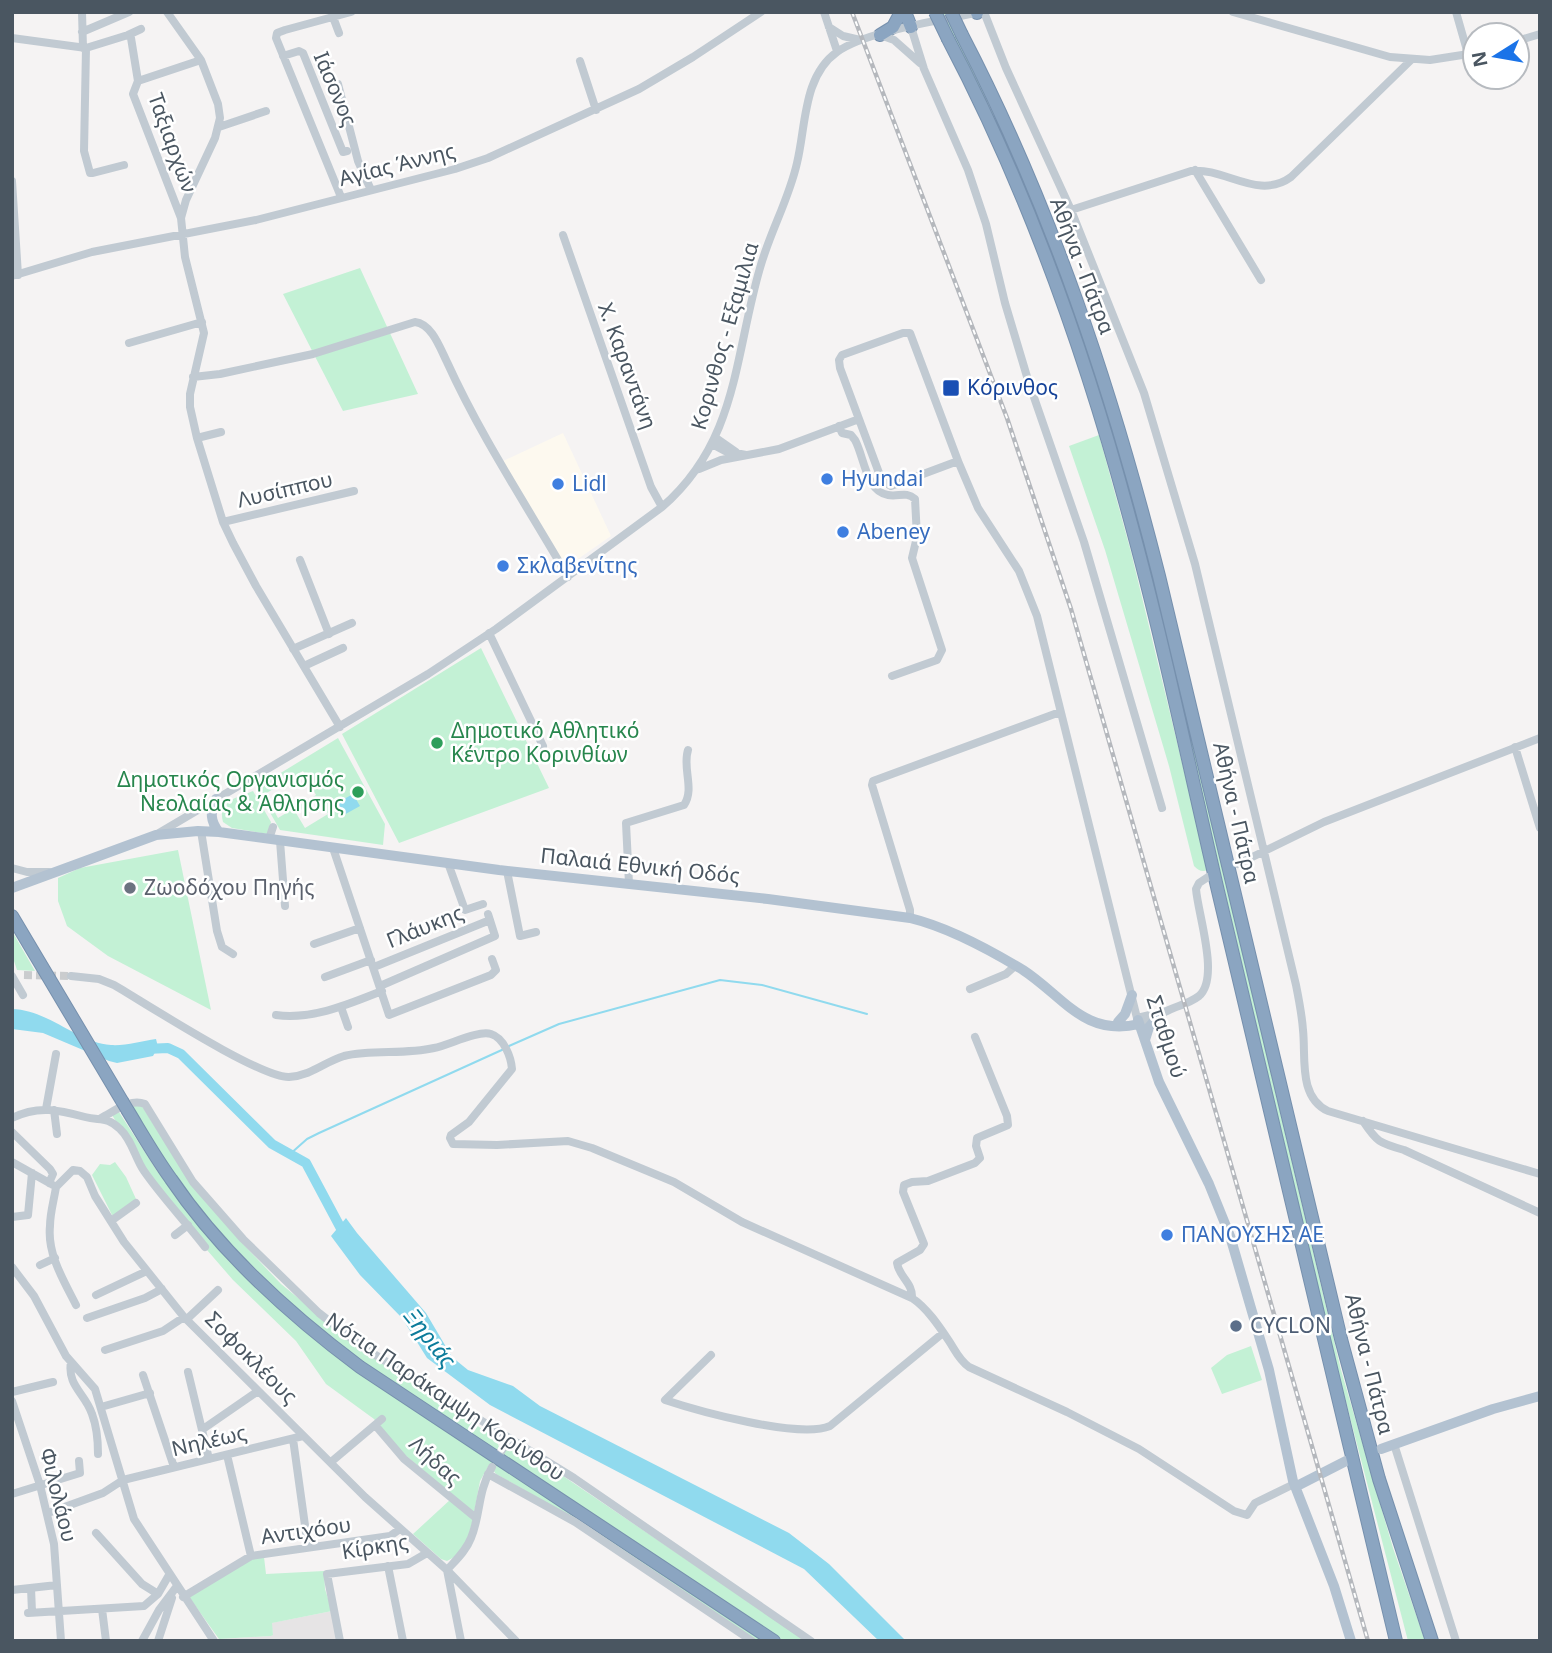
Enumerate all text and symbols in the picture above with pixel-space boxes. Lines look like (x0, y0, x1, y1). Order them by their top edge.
north arrow (1461, 21, 1531, 91)
street label: Ιάσονος (308, 47, 364, 130)
text: N (1465, 49, 1494, 69)
street label: Ταξιαρχών (142, 89, 204, 196)
street label: Αγίας Άννης (336, 136, 458, 192)
street label: Αθήνα - Πάτρα (1044, 193, 1122, 338)
street label: Κορινθος - Εξαμιλια (684, 238, 764, 433)
street label: Χ. Καραντάνη (592, 299, 664, 433)
place label: Κόρινθος (967, 373, 1058, 401)
marker: Κόρινθος (941, 378, 961, 398)
street label: Λυσίππου (234, 464, 335, 514)
place label: Hyundai (841, 464, 923, 492)
place label: Lidl (572, 469, 607, 497)
marker: Hyundai (819, 471, 835, 487)
marker: Lidl (550, 476, 566, 492)
place label: Abeney (857, 517, 931, 545)
marker: Abeney (835, 524, 851, 540)
place label: Σκλαβενίτης (517, 551, 637, 579)
marker: Σκλαβενίτης (495, 558, 511, 574)
place label: Δημοτικό Αθλητικό Κέντρο Κορινθίων (451, 716, 640, 768)
marker: Δημοτικό Αθλητικό Κέντρο Κορινθίων (429, 735, 445, 751)
street label: Αθήνα - Πάτρα (1207, 739, 1267, 886)
place label: Δημοτικός Οργανισμός Νεολαίας & Άθλησης (117, 765, 344, 817)
marker: Δημοτικός Οργανισμός Νεολαίας & Άθλησης (350, 784, 366, 800)
street label: Παλαιά Εθνική Οδός (539, 841, 741, 889)
place label: Ζωοδόχου Πηγής (144, 873, 315, 901)
marker: Ζωοδόχου Πηγής (122, 880, 138, 896)
street label: Γλάυκης (382, 898, 467, 954)
street label: Σταθμού (1140, 992, 1193, 1082)
place label: ΠΑΝΟΥΣΗΣ ΑΕ (1181, 1220, 1324, 1248)
marker: ΠΑΝΟΥΣΗΣ ΑΕ (1159, 1227, 1175, 1243)
street label: Αθήνα - Πάτρα (1339, 1290, 1401, 1437)
water label: Ξηριάς (397, 1300, 465, 1374)
street label: Σοφοκλέους (199, 1305, 304, 1410)
street label: Νότια Παράκαμψη Κορίνθου (321, 1306, 571, 1487)
place label: CYCLON (1250, 1311, 1331, 1339)
marker: CYCLON (1228, 1318, 1244, 1334)
street label: Νηλέως (168, 1418, 249, 1462)
street label: Λήδας (404, 1429, 468, 1491)
street label: Φιλολάου (34, 1445, 84, 1545)
street label: Αντιχόου (259, 1510, 353, 1550)
street label: Κίρκης (340, 1527, 410, 1565)

